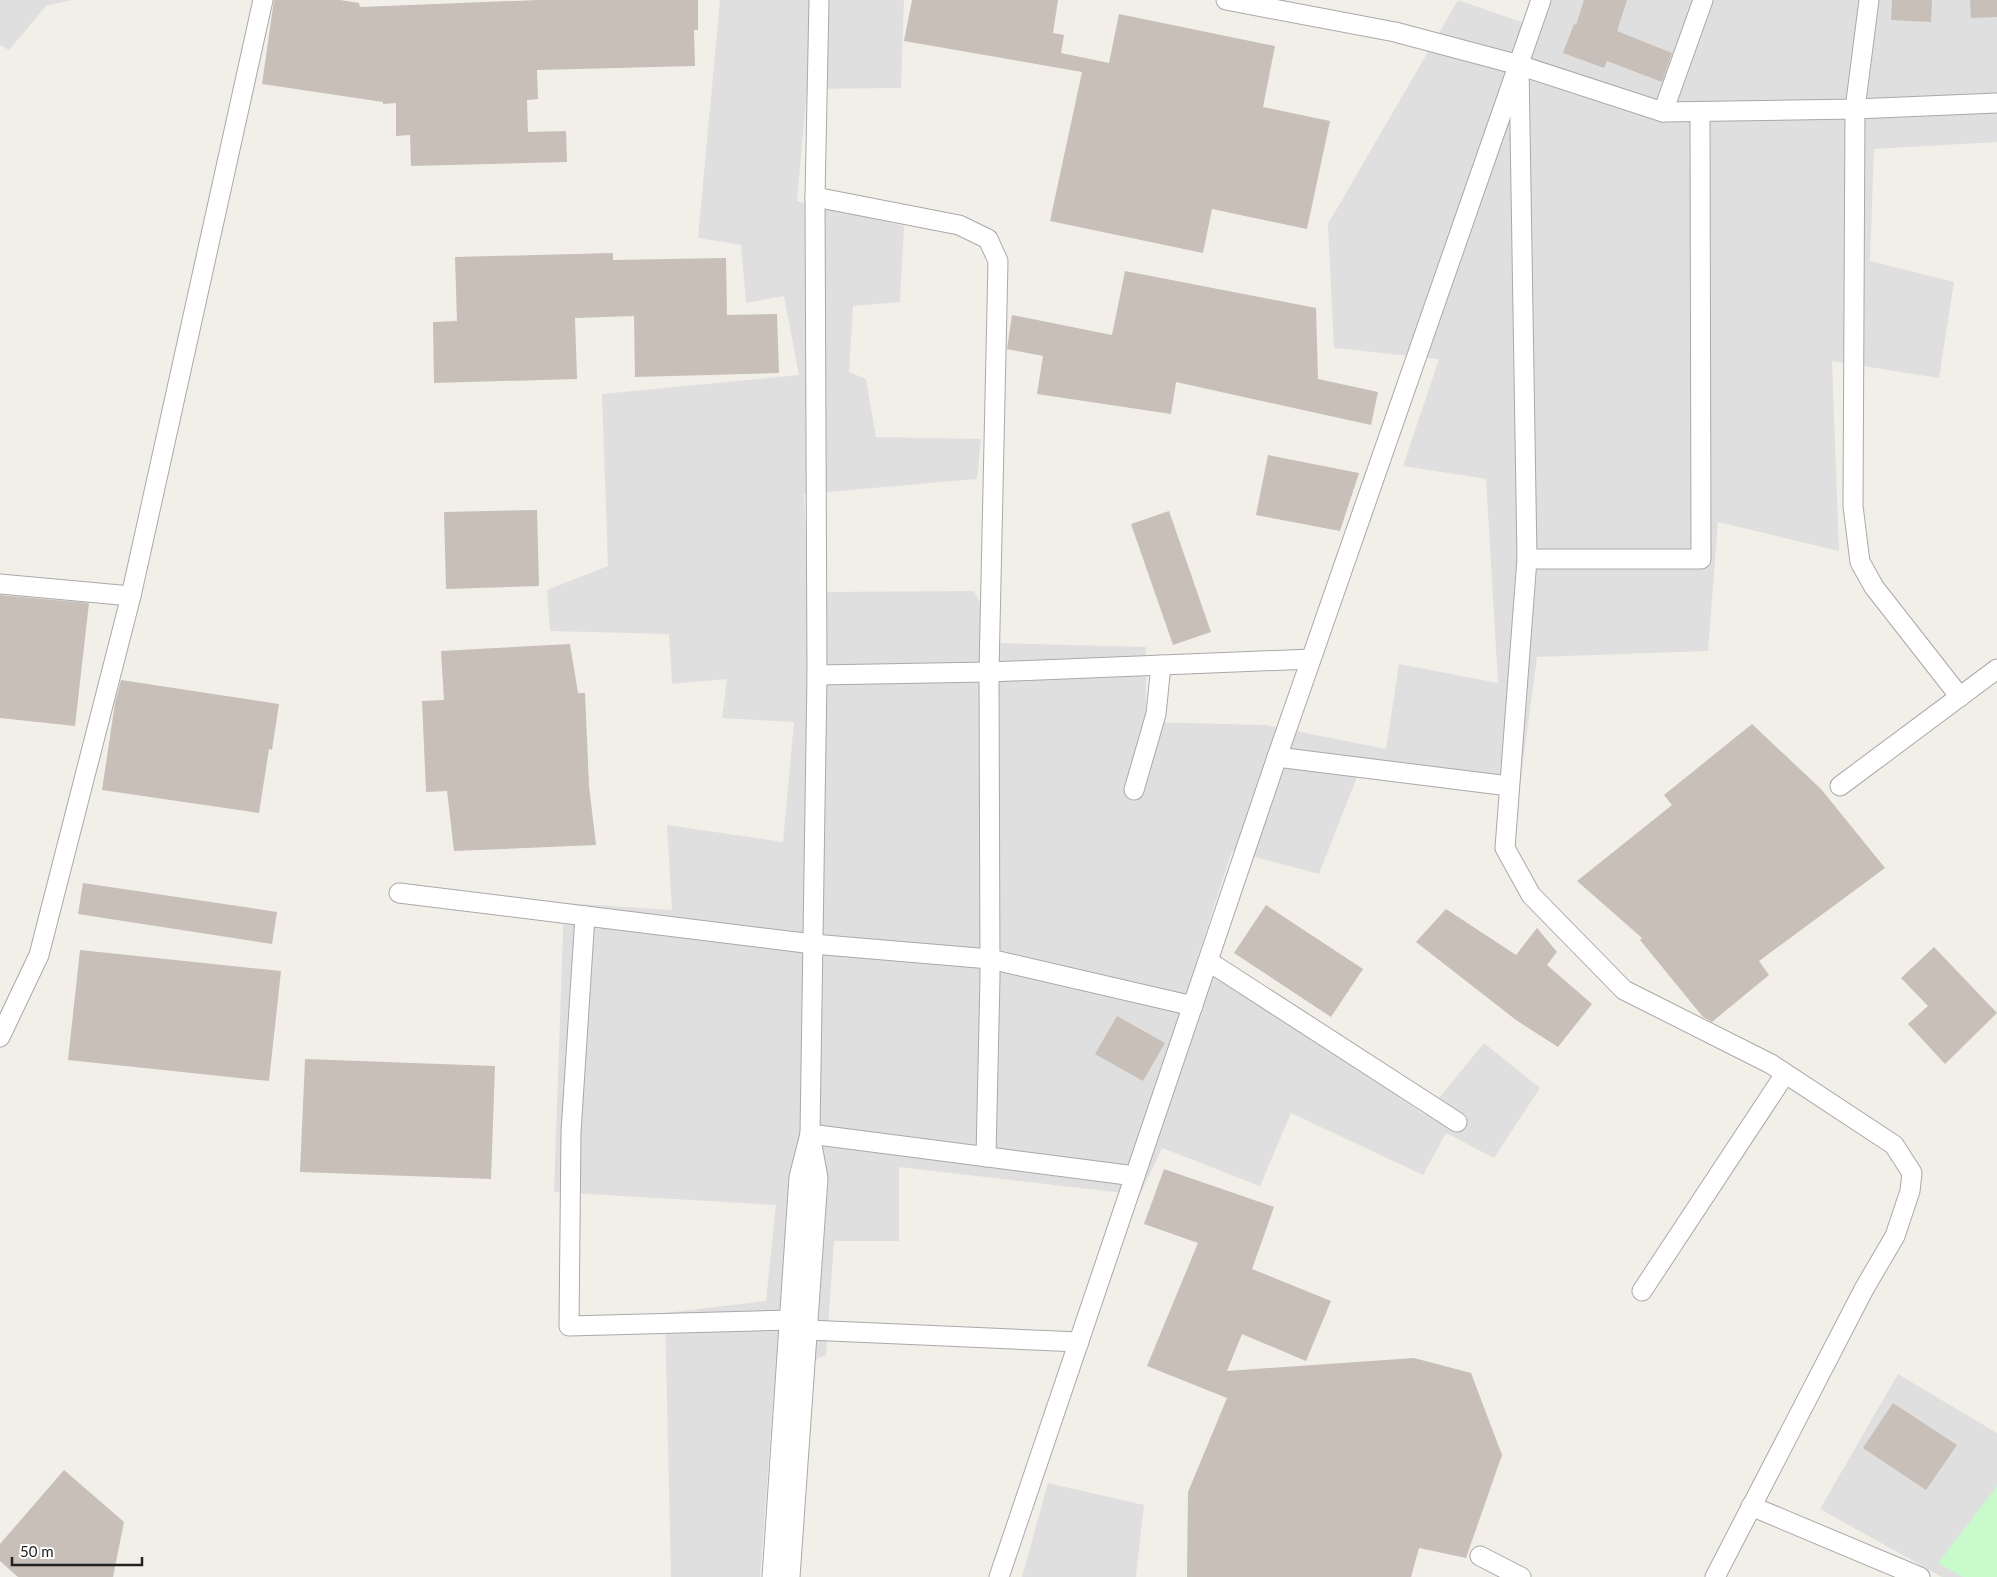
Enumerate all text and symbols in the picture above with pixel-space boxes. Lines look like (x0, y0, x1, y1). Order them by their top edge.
scale bar (12, 1534, 142, 1566)
text: 50 m (20, 1542, 54, 1560)

